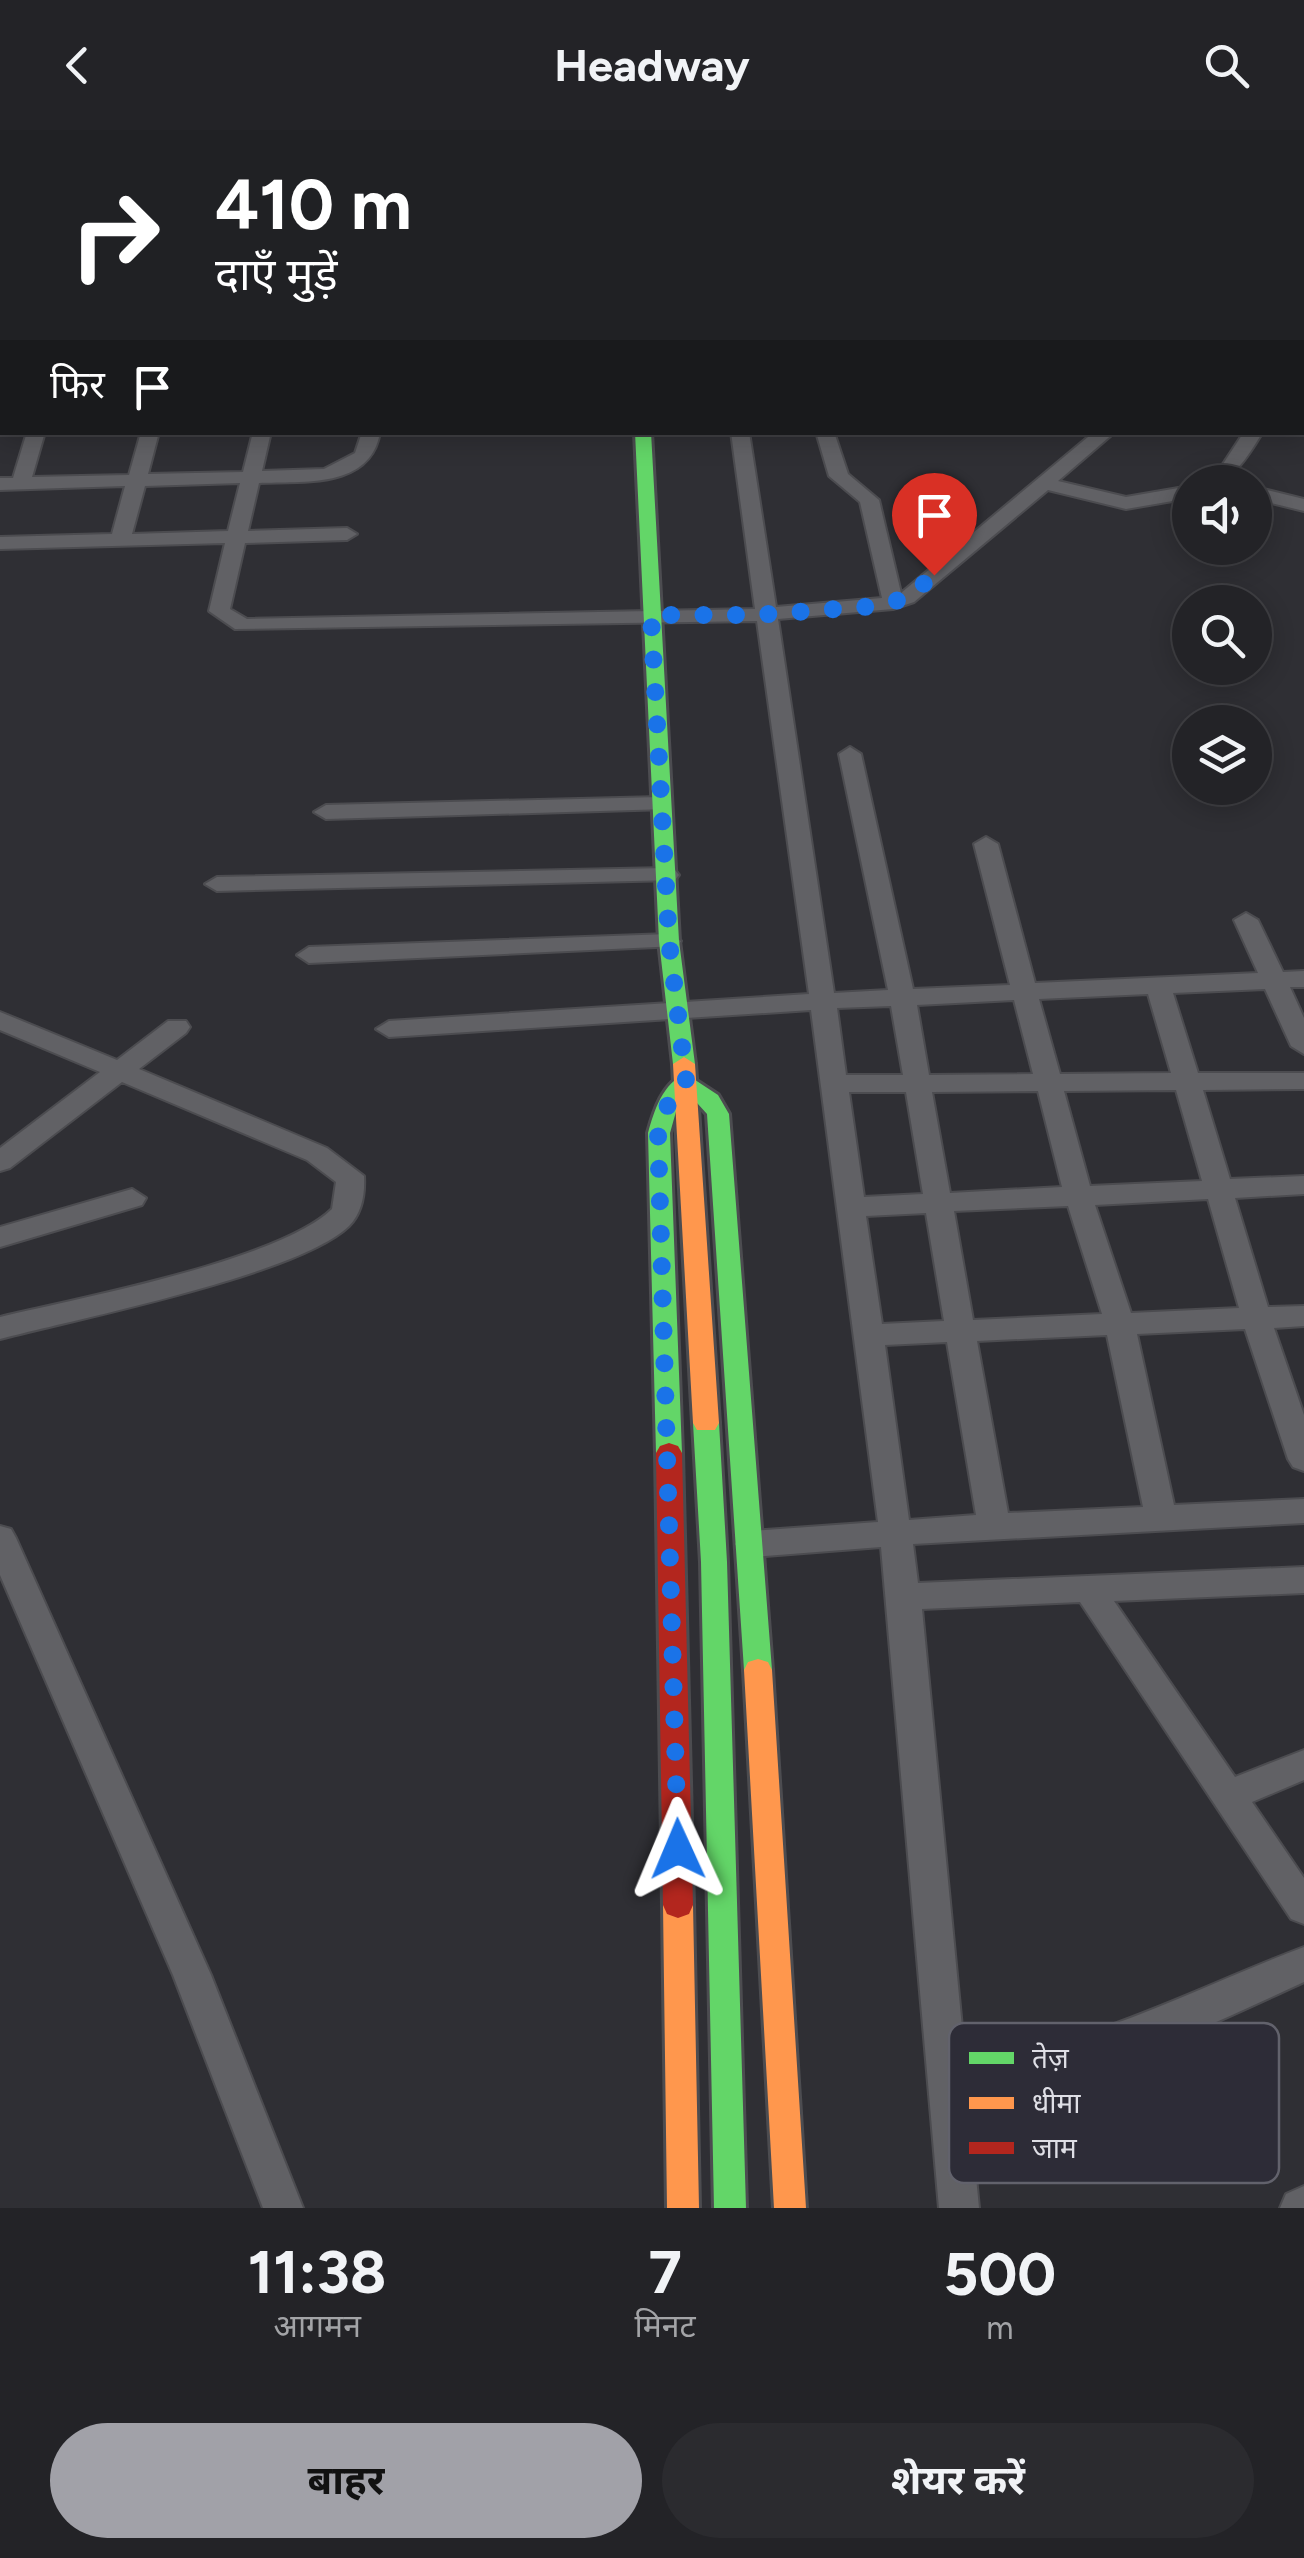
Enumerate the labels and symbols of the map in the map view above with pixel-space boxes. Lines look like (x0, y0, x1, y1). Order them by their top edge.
pin (892, 473, 977, 576)
position arrow (626, 1797, 730, 1901)
legend (949, 2023, 1279, 2183)
text: तेज़ (1032, 2041, 1070, 2075)
text: धीमा (1032, 2086, 1081, 2120)
text: जाम (1032, 2131, 1078, 2165)

